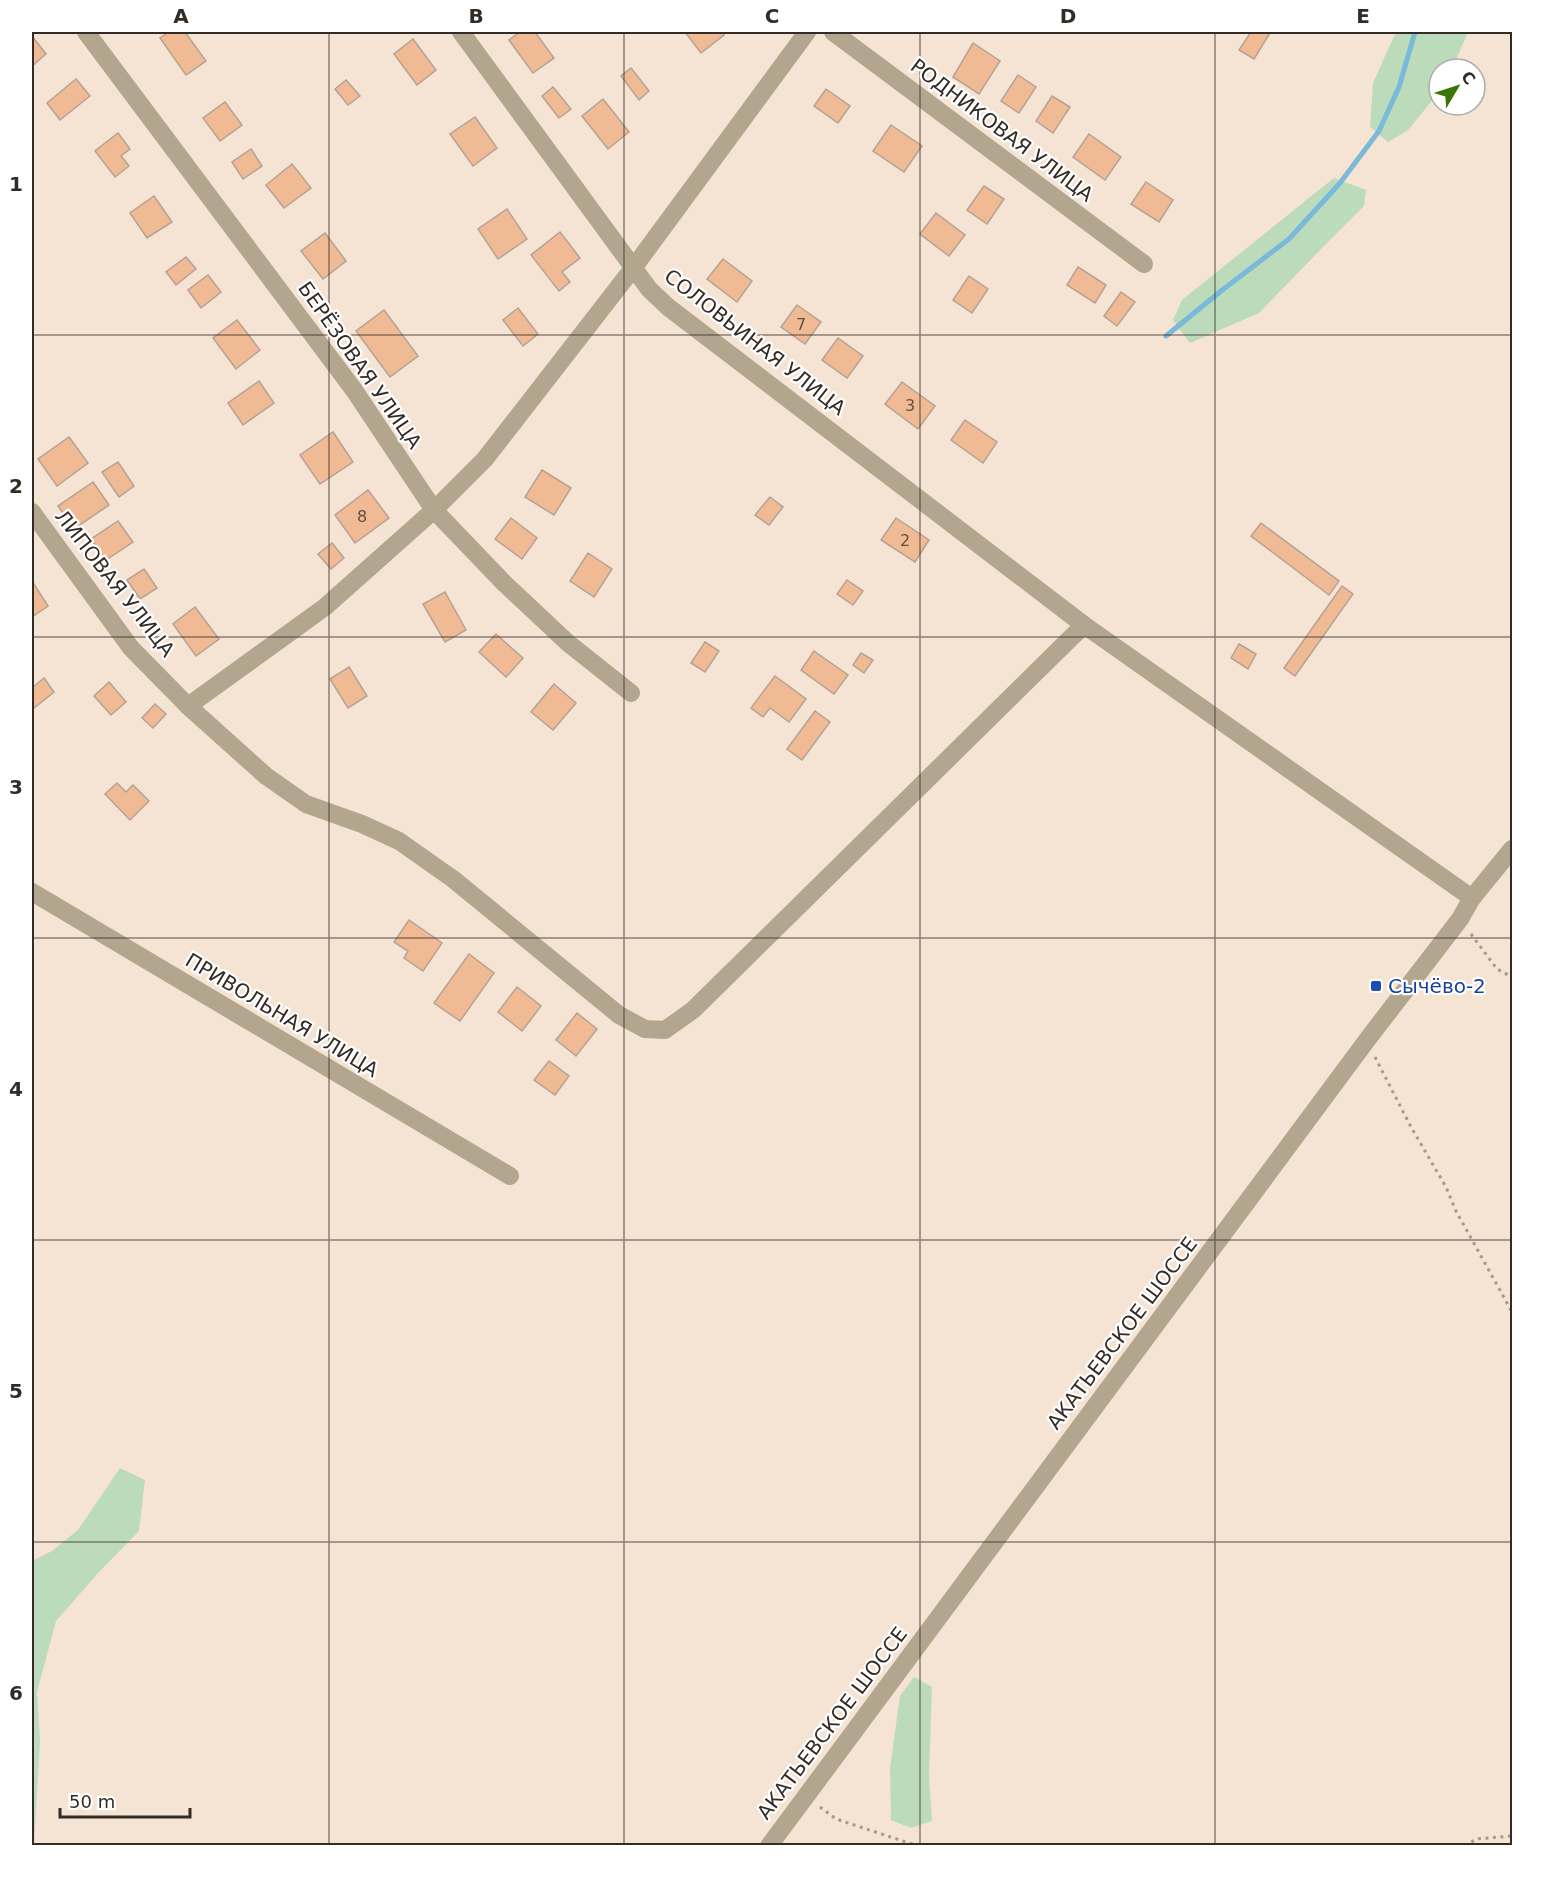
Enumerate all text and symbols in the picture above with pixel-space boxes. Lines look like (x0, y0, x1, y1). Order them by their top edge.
text: A (173, 4, 189, 28)
text: B (468, 4, 484, 28)
text: C (765, 4, 779, 28)
text: D (1060, 4, 1076, 28)
text: E (1356, 4, 1370, 28)
street label: РОДНИКОВАЯ УЛИЦА (906, 53, 1098, 207)
north arrow (1427, 57, 1487, 117)
text: С (1457, 67, 1479, 88)
text: 1 (9, 172, 23, 196)
street label: СОЛОВЬИНАЯ УЛИЦА (660, 264, 851, 420)
street label: БЕРЁЗОВАЯ УЛИЦА (293, 277, 427, 454)
house number: 7 (796, 315, 806, 334)
house number: 3 (905, 396, 915, 415)
text: 2 (9, 474, 23, 498)
street label: ЛИПОВАЯ УЛИЦА (50, 505, 180, 661)
house number: 8 (357, 507, 367, 526)
house number: 2 (900, 531, 910, 550)
text: 3 (9, 775, 23, 799)
street label: ПРИВОЛЬНАЯ УЛИЦА (181, 948, 383, 1082)
place label: Сычёво-2 (1388, 974, 1486, 998)
marker: Сычёво-2 (1369, 979, 1383, 993)
text: 4 (9, 1077, 23, 1101)
street label: АКАТЬЕВСКОЕ ШОССЕ (1042, 1232, 1202, 1434)
text: 5 (9, 1379, 23, 1403)
street label: АКАТЬЕВСКОЕ ШОССЕ (752, 1622, 912, 1824)
text: 6 (9, 1681, 23, 1705)
scale bar (60, 1781, 190, 1819)
text: 50 m (69, 1791, 115, 1812)

